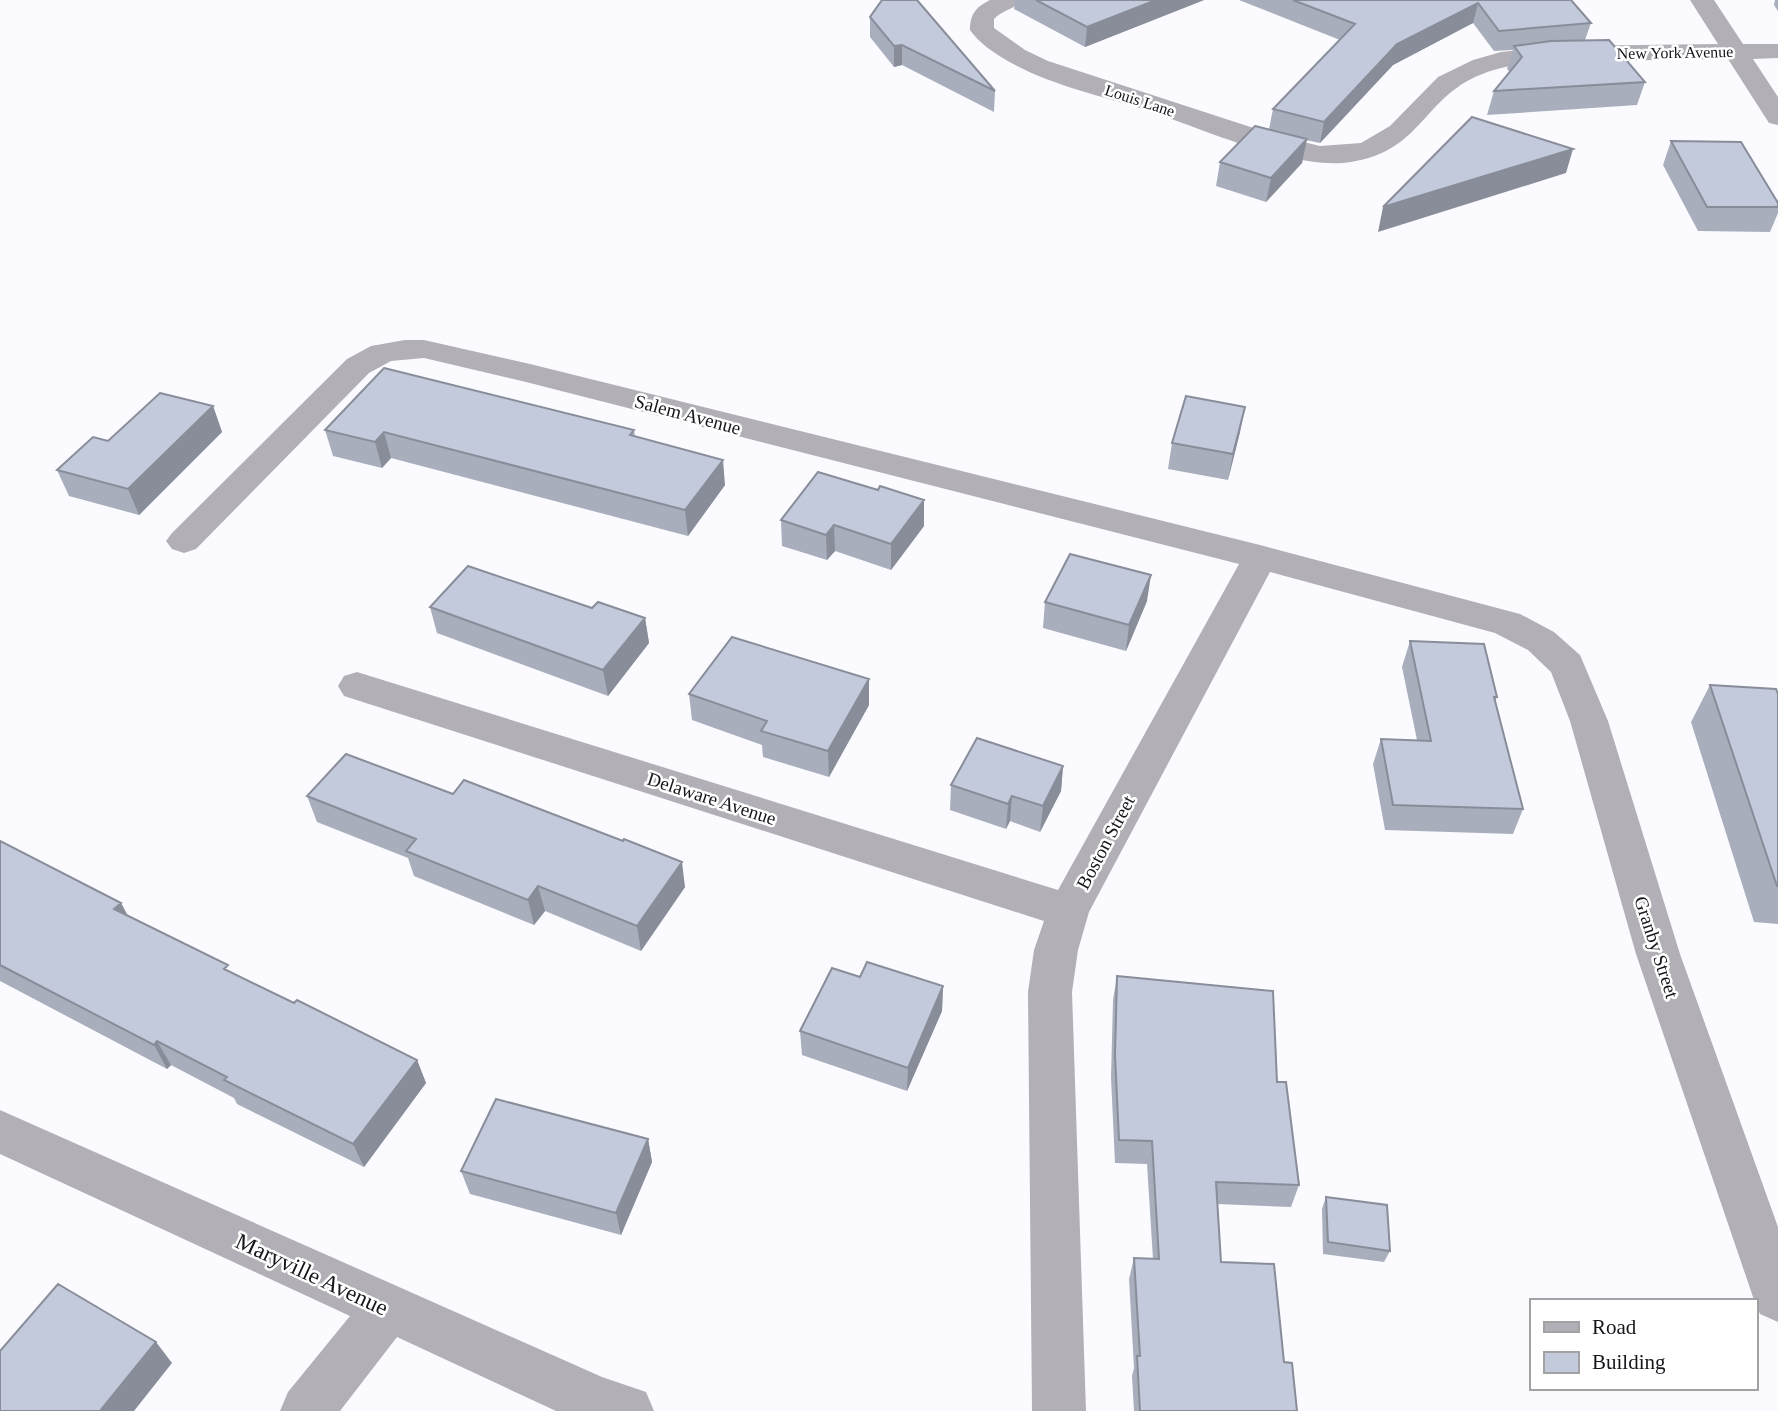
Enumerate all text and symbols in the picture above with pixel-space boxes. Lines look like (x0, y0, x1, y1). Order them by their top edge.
street label: New York Avenue (1617, 43, 1733, 62)
street label: Louis Lane (1103, 81, 1177, 120)
street label: Salem Avenue (633, 390, 743, 439)
street label: Delaware Avenue (645, 768, 779, 829)
street label: Boston Street (1072, 791, 1139, 893)
street label: Granby Street (1630, 893, 1683, 1002)
street label: Maryville Avenue (232, 1228, 392, 1321)
legend (1530, 1299, 1757, 1390)
text: Road (1592, 1315, 1637, 1339)
text: Building (1592, 1350, 1666, 1374)

